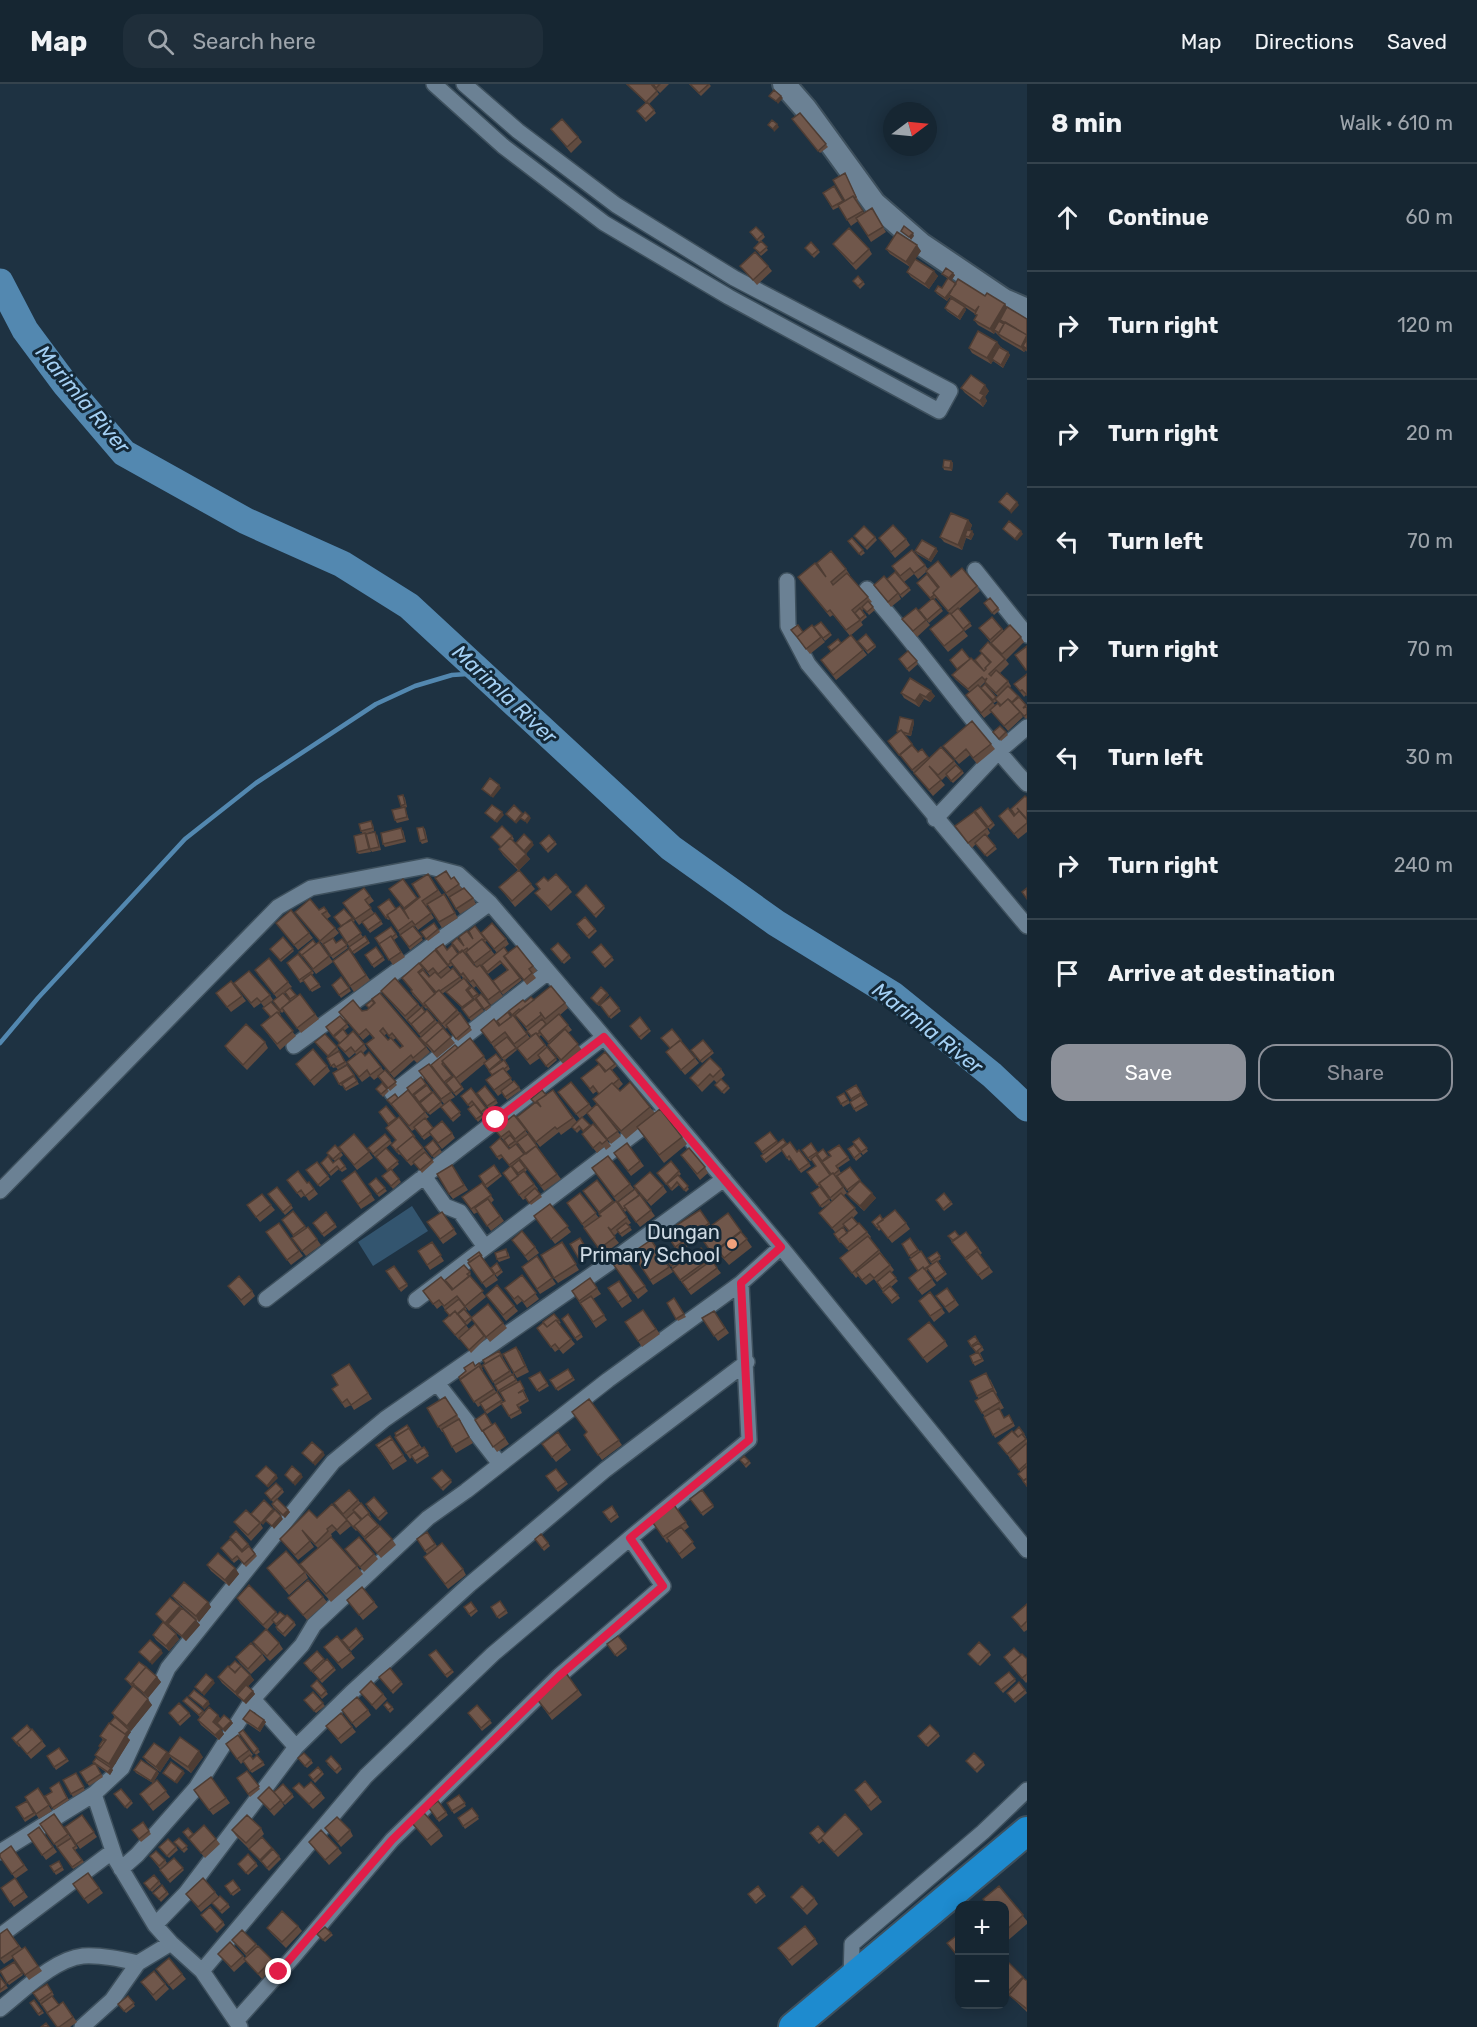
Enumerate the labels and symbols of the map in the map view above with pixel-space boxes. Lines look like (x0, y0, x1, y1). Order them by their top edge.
north arrow (883, 102, 937, 156)
water label: Marimla River (31, 340, 136, 459)
water label: Marimla River (448, 639, 563, 749)
water label: Marimla River (868, 977, 989, 1080)
route start (482, 1106, 508, 1132)
place label: Dungan Primary School (579, 1220, 720, 1267)
marker: Dungan Primary School (725, 1237, 739, 1251)
route end (265, 1958, 291, 1984)

